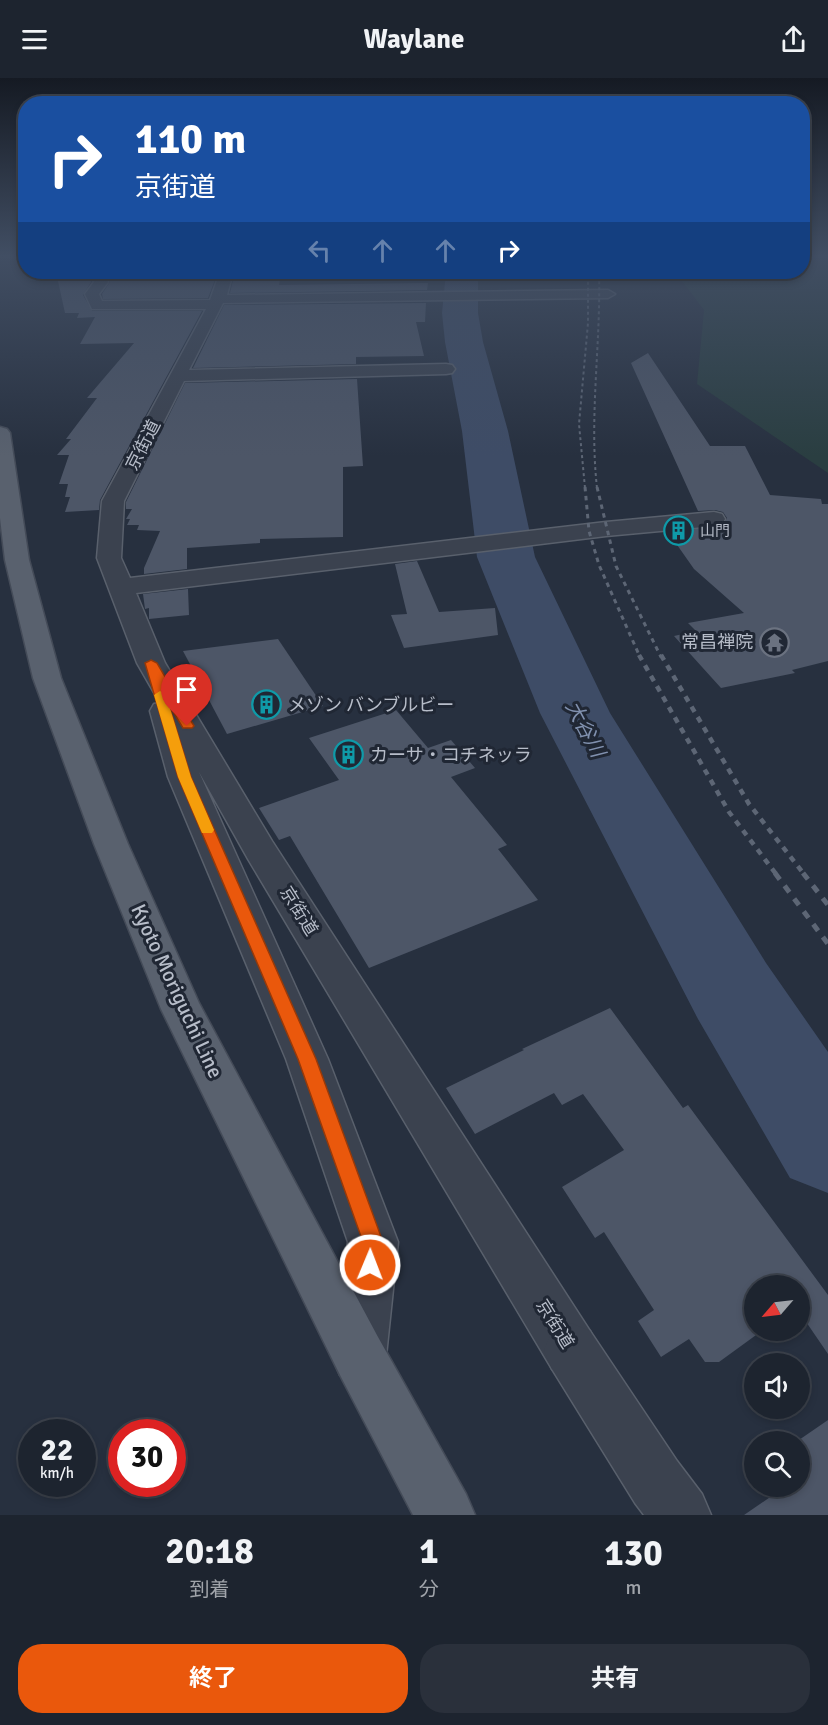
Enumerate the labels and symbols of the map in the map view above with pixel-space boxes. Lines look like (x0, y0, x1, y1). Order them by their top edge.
street label: 京街道 (121, 416, 165, 474)
building icon: 山門 (663, 515, 695, 547)
place label: 山門 (700, 522, 730, 540)
temple icon: 常昌禅院 (758, 626, 790, 658)
place label: 常昌禅院 (681, 631, 753, 653)
pin (161, 664, 212, 726)
building icon: メゾン バンブルビー (251, 689, 283, 721)
place label: メゾン バンブルビー (288, 694, 454, 716)
water label: 大谷川 (560, 697, 611, 763)
building icon: カーサ・コチネッラ (333, 739, 365, 771)
place label: カーサ・コチネッラ (370, 744, 532, 766)
street label: 京街道 (275, 882, 323, 940)
street label: Kyoto Moriguchi Line (125, 900, 229, 1082)
position arrow (338, 1233, 402, 1297)
north arrow (744, 1275, 810, 1341)
street label: 京街道 (531, 1295, 579, 1353)
speed limit sign: 30 (108, 1419, 186, 1497)

